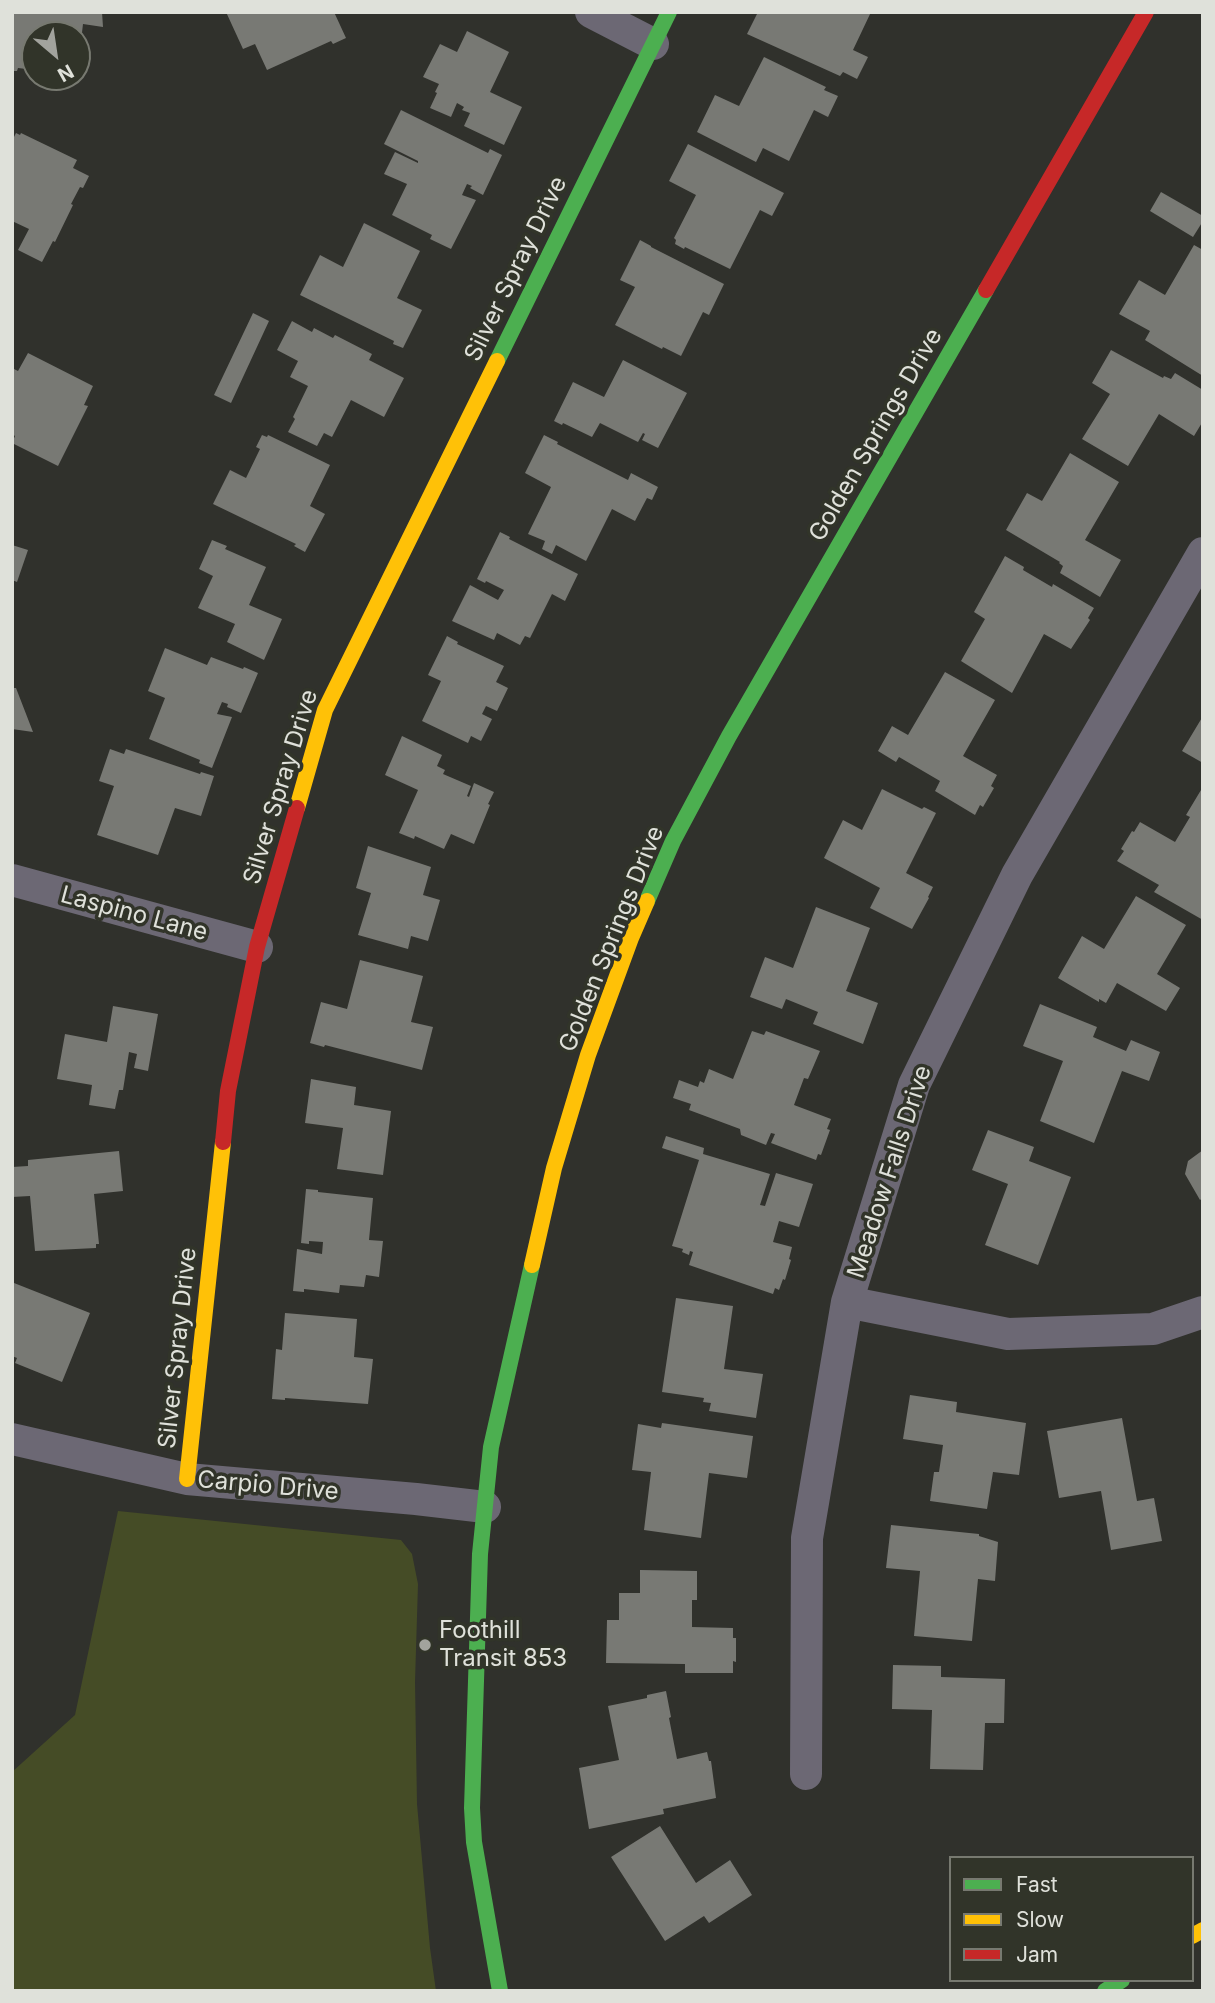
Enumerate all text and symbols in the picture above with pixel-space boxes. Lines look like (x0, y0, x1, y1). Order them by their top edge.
north arrow (21, 21, 91, 91)
text: N (54, 59, 77, 87)
street label: Silver Spray Drive (459, 172, 573, 366)
street label: Golden Springs Drive (803, 323, 949, 547)
street label: Silver Spray Drive (238, 686, 324, 888)
street label: Golden Springs Drive (554, 822, 670, 1056)
street label: Laspino Lane (57, 881, 211, 947)
street label: Meadow Falls Drive (842, 1062, 938, 1282)
street label: Silver Spray Drive (153, 1246, 203, 1450)
street label: Carpio Drive (196, 1465, 340, 1507)
place label: Foothill Transit 853 (439, 1617, 567, 1673)
marker: Foothill Transit 853 (417, 1637, 433, 1653)
legend (949, 1856, 1194, 1982)
text: Fast (1016, 1872, 1058, 1897)
text: Slow (1016, 1907, 1064, 1932)
text: Jam (1016, 1942, 1058, 1967)

